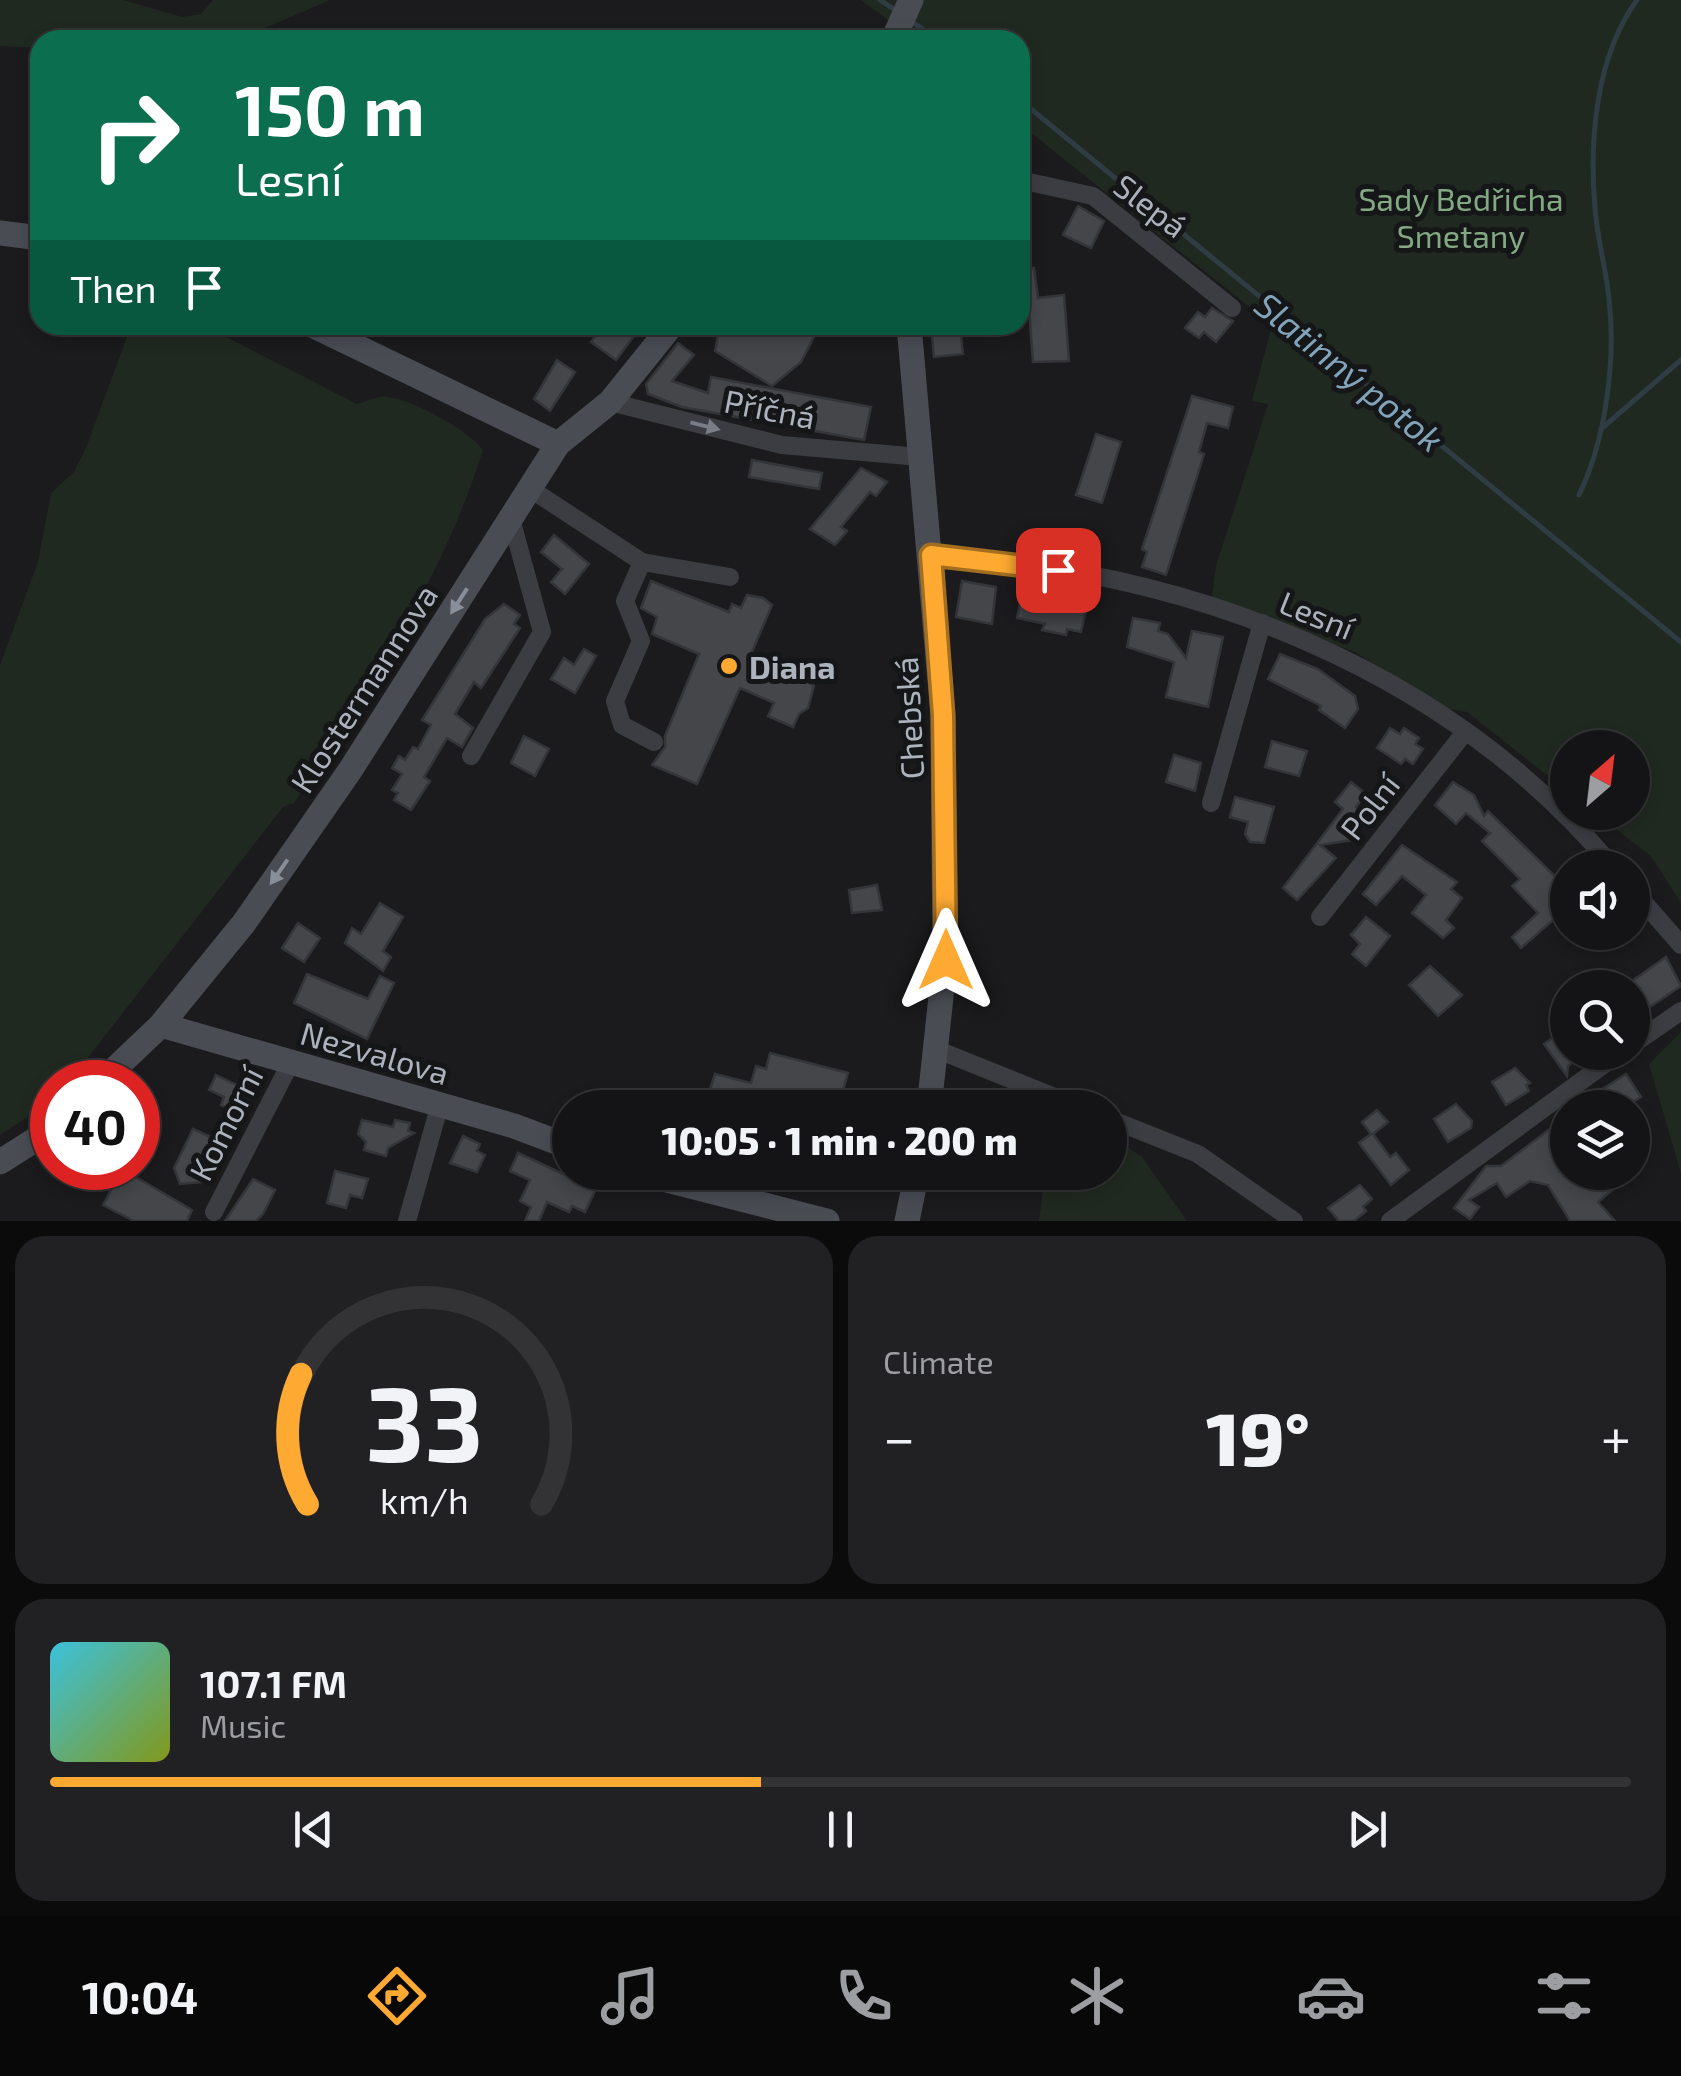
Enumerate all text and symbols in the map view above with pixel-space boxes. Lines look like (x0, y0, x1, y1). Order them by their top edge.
text: 150 m (235, 66, 425, 150)
icon: right (70, 70, 200, 200)
text: Lesní (235, 151, 342, 205)
street label: Slepá (1107, 166, 1195, 244)
park label: Sady Bedřicha Smetany (1358, 179, 1564, 254)
icon: arrive (177, 260, 232, 315)
text: Then (70, 265, 157, 311)
water label: Slatinný potok (1247, 282, 1452, 460)
street label: Příčná (721, 381, 819, 435)
one-way arrow (690, 418, 721, 434)
pin (1016, 528, 1101, 613)
icon: arrive (1031, 543, 1086, 598)
street label: Klostermannova (282, 577, 444, 799)
street label: Lesní (1274, 582, 1360, 646)
one-way arrow (450, 587, 469, 615)
place label: Diana (749, 647, 835, 685)
marker: Diana (718, 655, 740, 677)
street label: Chebská (886, 656, 930, 780)
north arrow (1550, 730, 1650, 830)
map controls (1550, 730, 1650, 1190)
street label: Polní (1332, 765, 1407, 846)
button: sound (1550, 850, 1650, 950)
one-way arrow (270, 859, 289, 885)
position arrow (894, 908, 998, 1012)
button: search (1550, 970, 1650, 1070)
street label: Nezvalova (297, 1013, 453, 1091)
street label: Komorní (180, 1059, 270, 1186)
speed limit sign: 40 (30, 1060, 160, 1190)
button: layers (1550, 1090, 1650, 1190)
text: 10:05 · 1 min · 200 m (661, 1117, 1018, 1163)
text: Climate (883, 1342, 994, 1380)
text: 33 (365, 1358, 483, 1483)
text: 19° (1206, 1391, 1310, 1481)
text: − (883, 1403, 915, 1469)
text: + (1601, 1403, 1631, 1469)
text: km/h (380, 1478, 468, 1521)
text: 107.1 FM (200, 1660, 347, 1706)
text: Music (200, 1706, 286, 1744)
icon: previous (286, 1802, 341, 1857)
icon: pause (813, 1802, 868, 1857)
icon: next (1340, 1802, 1395, 1857)
icon: directions (362, 1961, 432, 2031)
icon: music (595, 1961, 665, 2031)
icon: phone (829, 1961, 899, 2031)
icon: climate (1062, 1961, 1132, 2031)
icon: car (1296, 1961, 1366, 2031)
icon: filters (1529, 1961, 1599, 2031)
text: 10:04 (82, 1969, 198, 2023)

